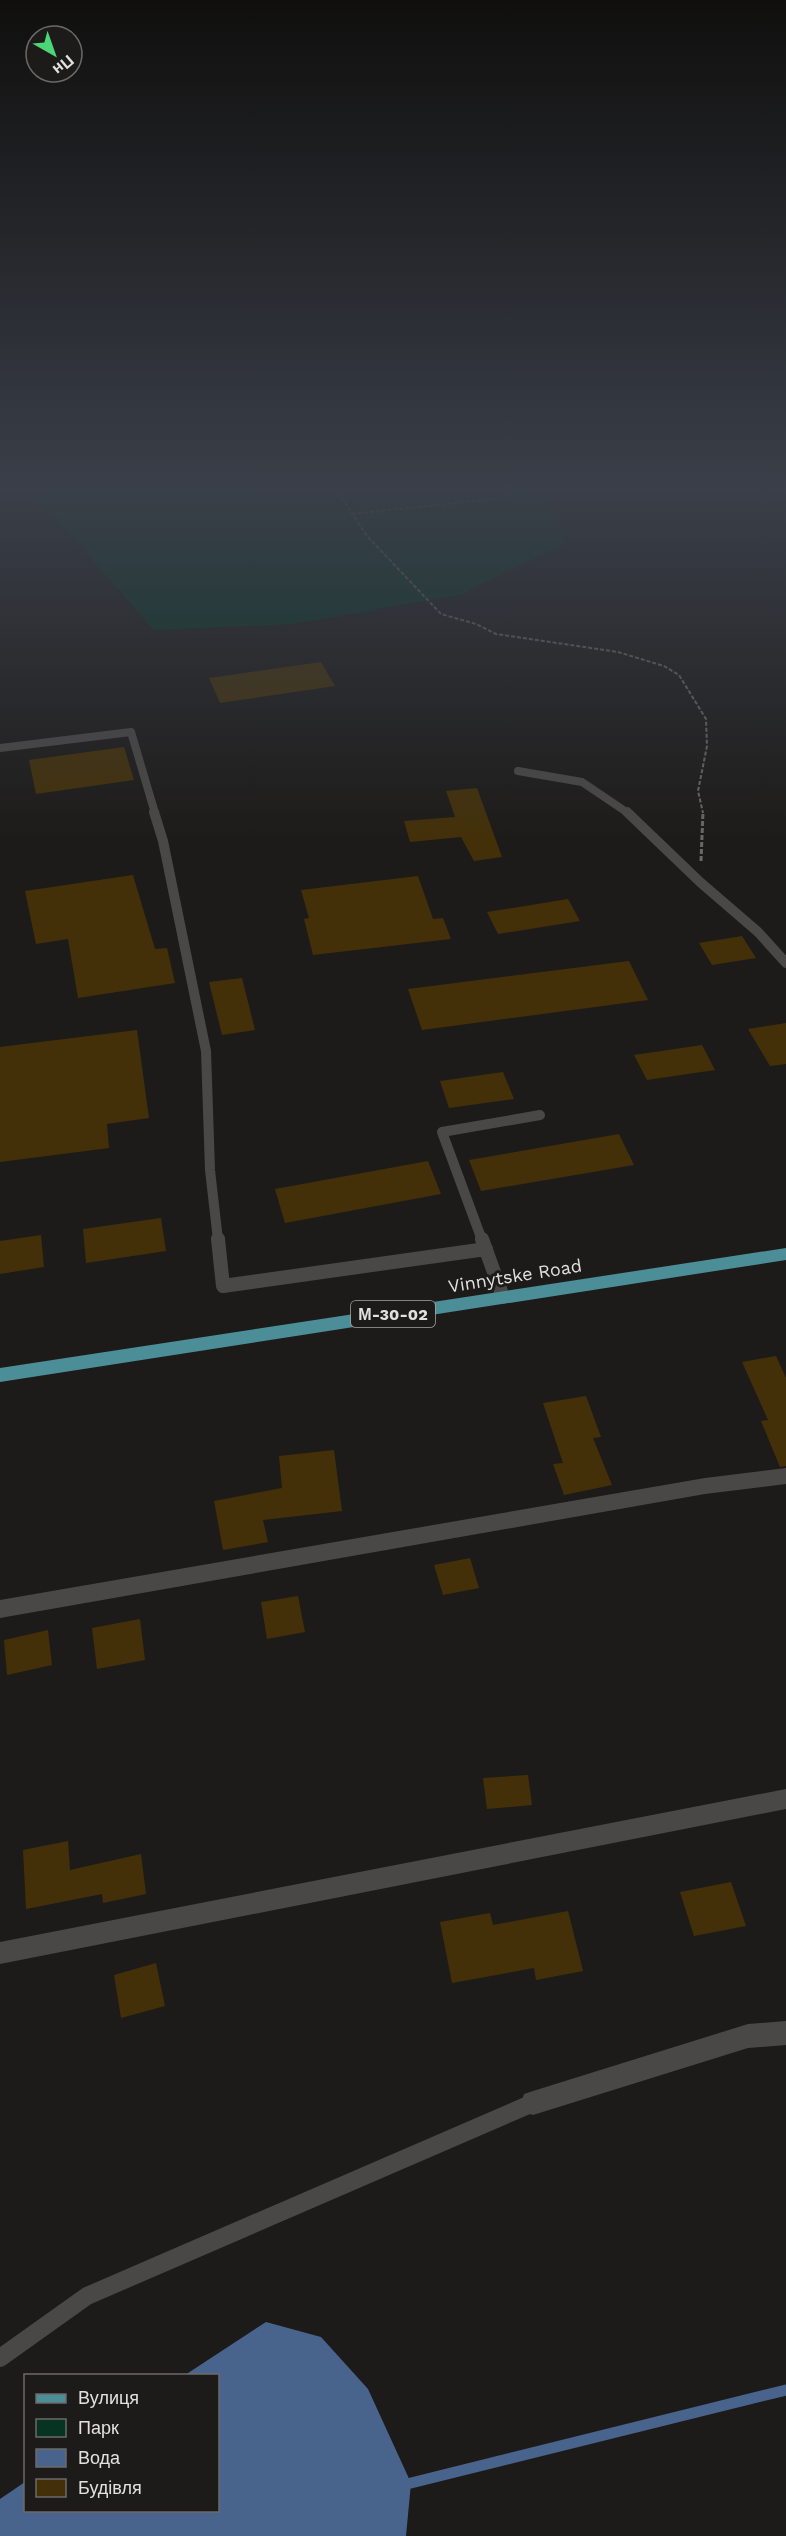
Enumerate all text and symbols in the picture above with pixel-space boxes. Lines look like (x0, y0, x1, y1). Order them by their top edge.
north arrow (24, 24, 84, 84)
text: Пн (49, 51, 78, 79)
street label: Vinnytske Road (447, 1255, 583, 1296)
road number: М-30-02 (351, 1301, 435, 1327)
legend (24, 2374, 219, 2512)
text: Вулиця (78, 2387, 139, 2408)
text: Парк (78, 2417, 119, 2438)
text: Вода (78, 2447, 121, 2468)
text: Будівля (78, 2477, 142, 2498)

